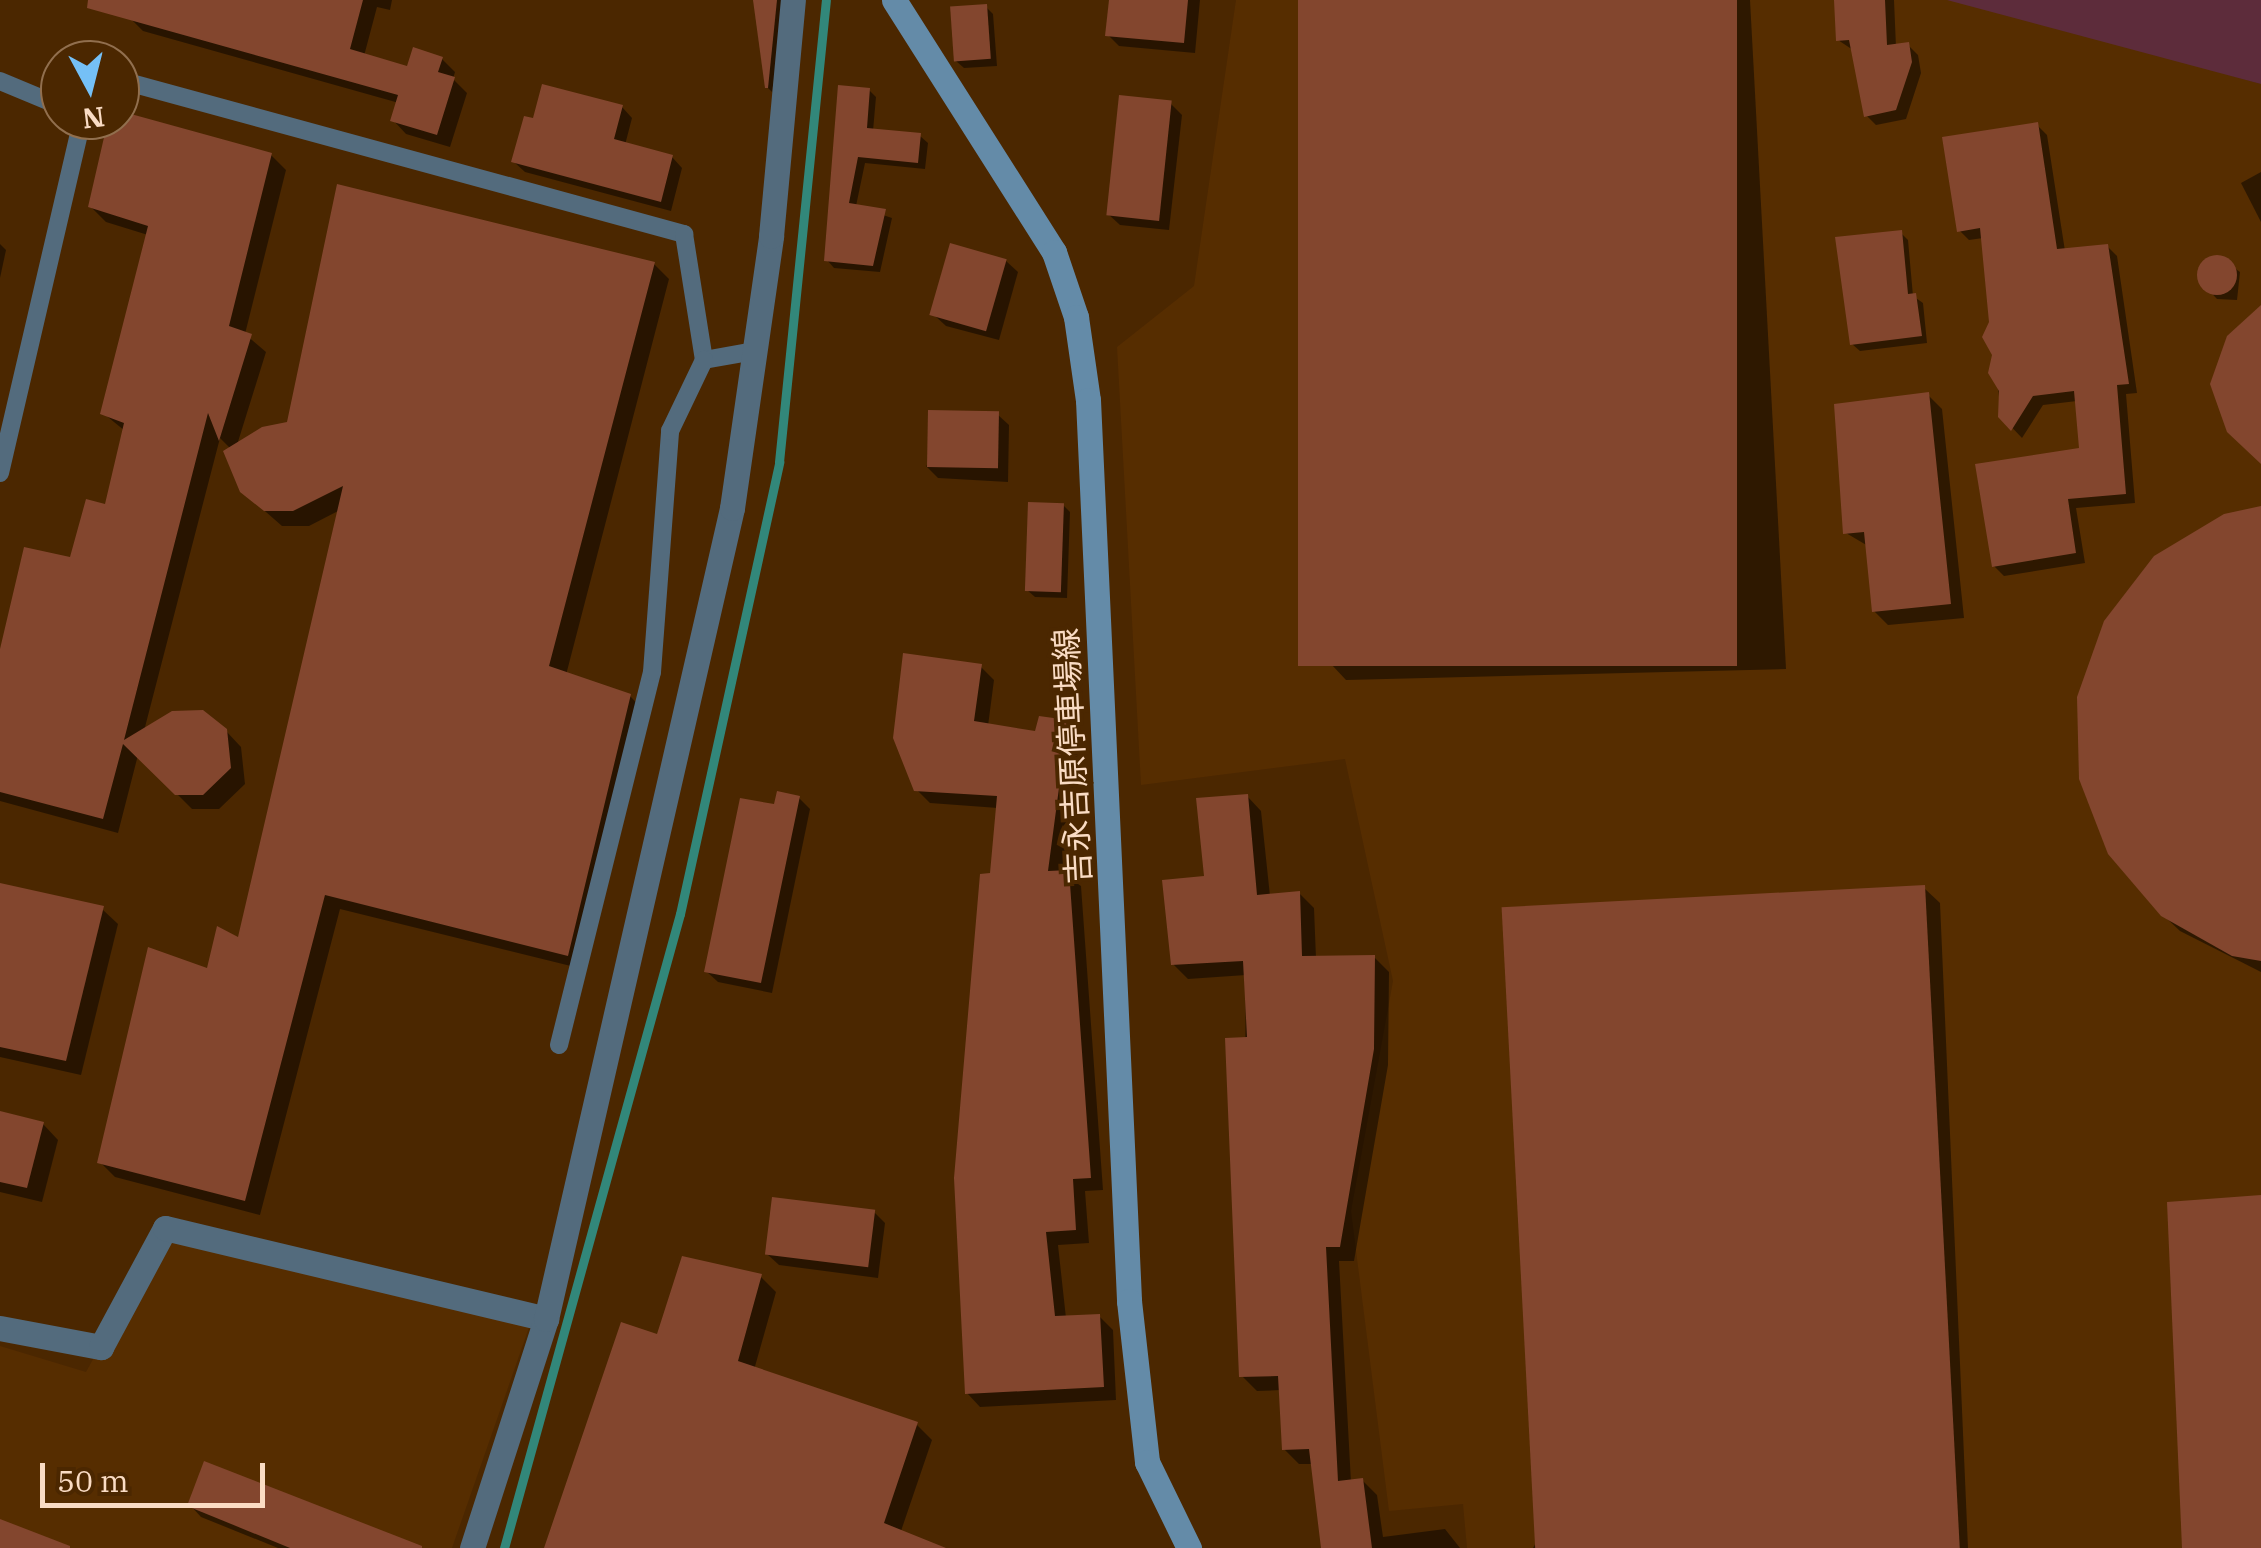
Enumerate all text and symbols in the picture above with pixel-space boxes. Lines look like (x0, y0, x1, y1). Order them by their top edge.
north arrow (40, 40, 140, 140)
text: N (80, 99, 107, 138)
street label: 吉永吉原停車場線 (1046, 627, 1098, 885)
scale bar (45, 1443, 270, 1505)
text: 50 m (57, 1461, 129, 1500)

